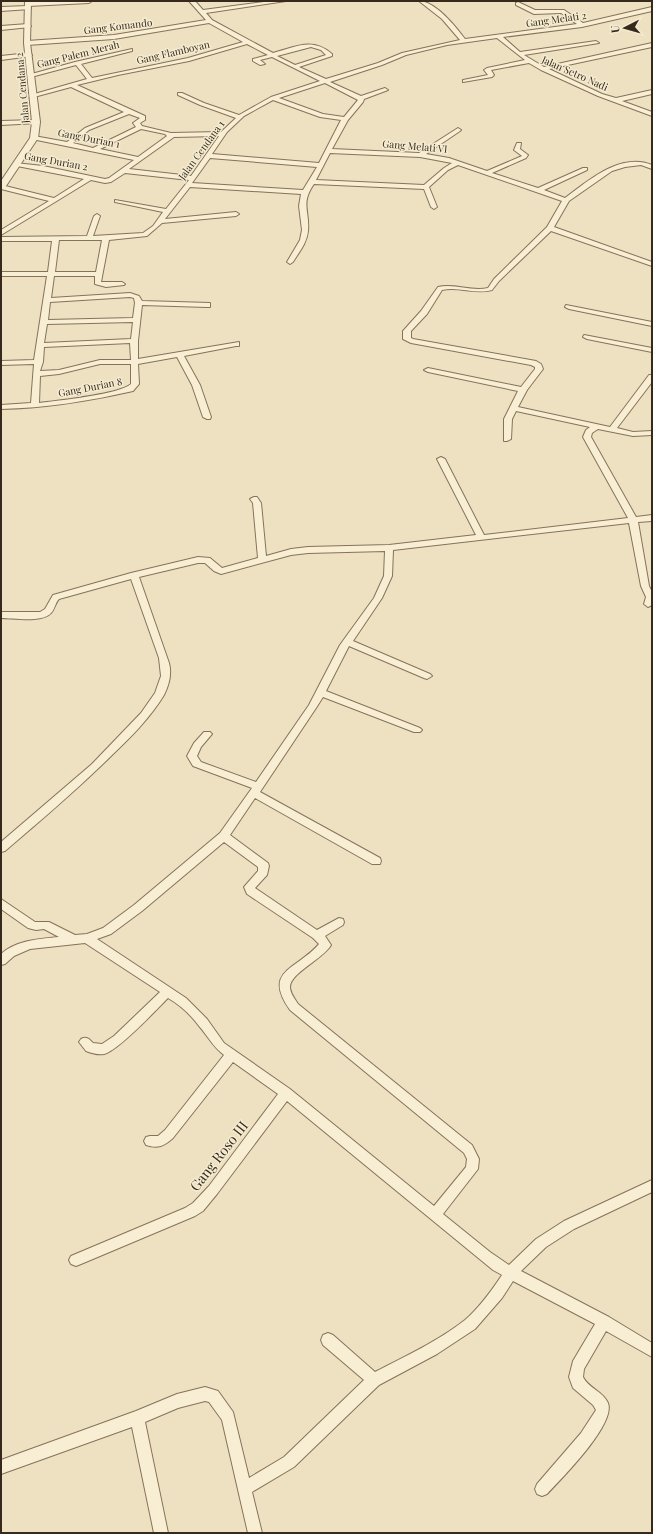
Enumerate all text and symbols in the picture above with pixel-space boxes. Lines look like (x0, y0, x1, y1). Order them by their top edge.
street label: Gang Melati 2 (525, 8, 587, 30)
north arrow (605, 8, 645, 48)
street label: Gang Komando (83, 15, 153, 37)
text: U (607, 24, 622, 34)
street label: Gang Palem Merah (35, 37, 121, 71)
street label: Gang Flamboyan (135, 37, 211, 67)
street label: Jalan Cendana 2 (12, 52, 32, 125)
street label: Jalan Setro Nadi (539, 52, 610, 94)
street label: Jalan Cendana 1 (174, 117, 227, 183)
street label: Gang Durian 1 (57, 125, 122, 151)
street label: Gang Melati VI (382, 136, 448, 156)
street label: Gang Durian 2 (23, 149, 89, 174)
street label: Gang Durian 8 (57, 374, 123, 400)
street label: Gang Roso III (185, 1116, 252, 1195)

